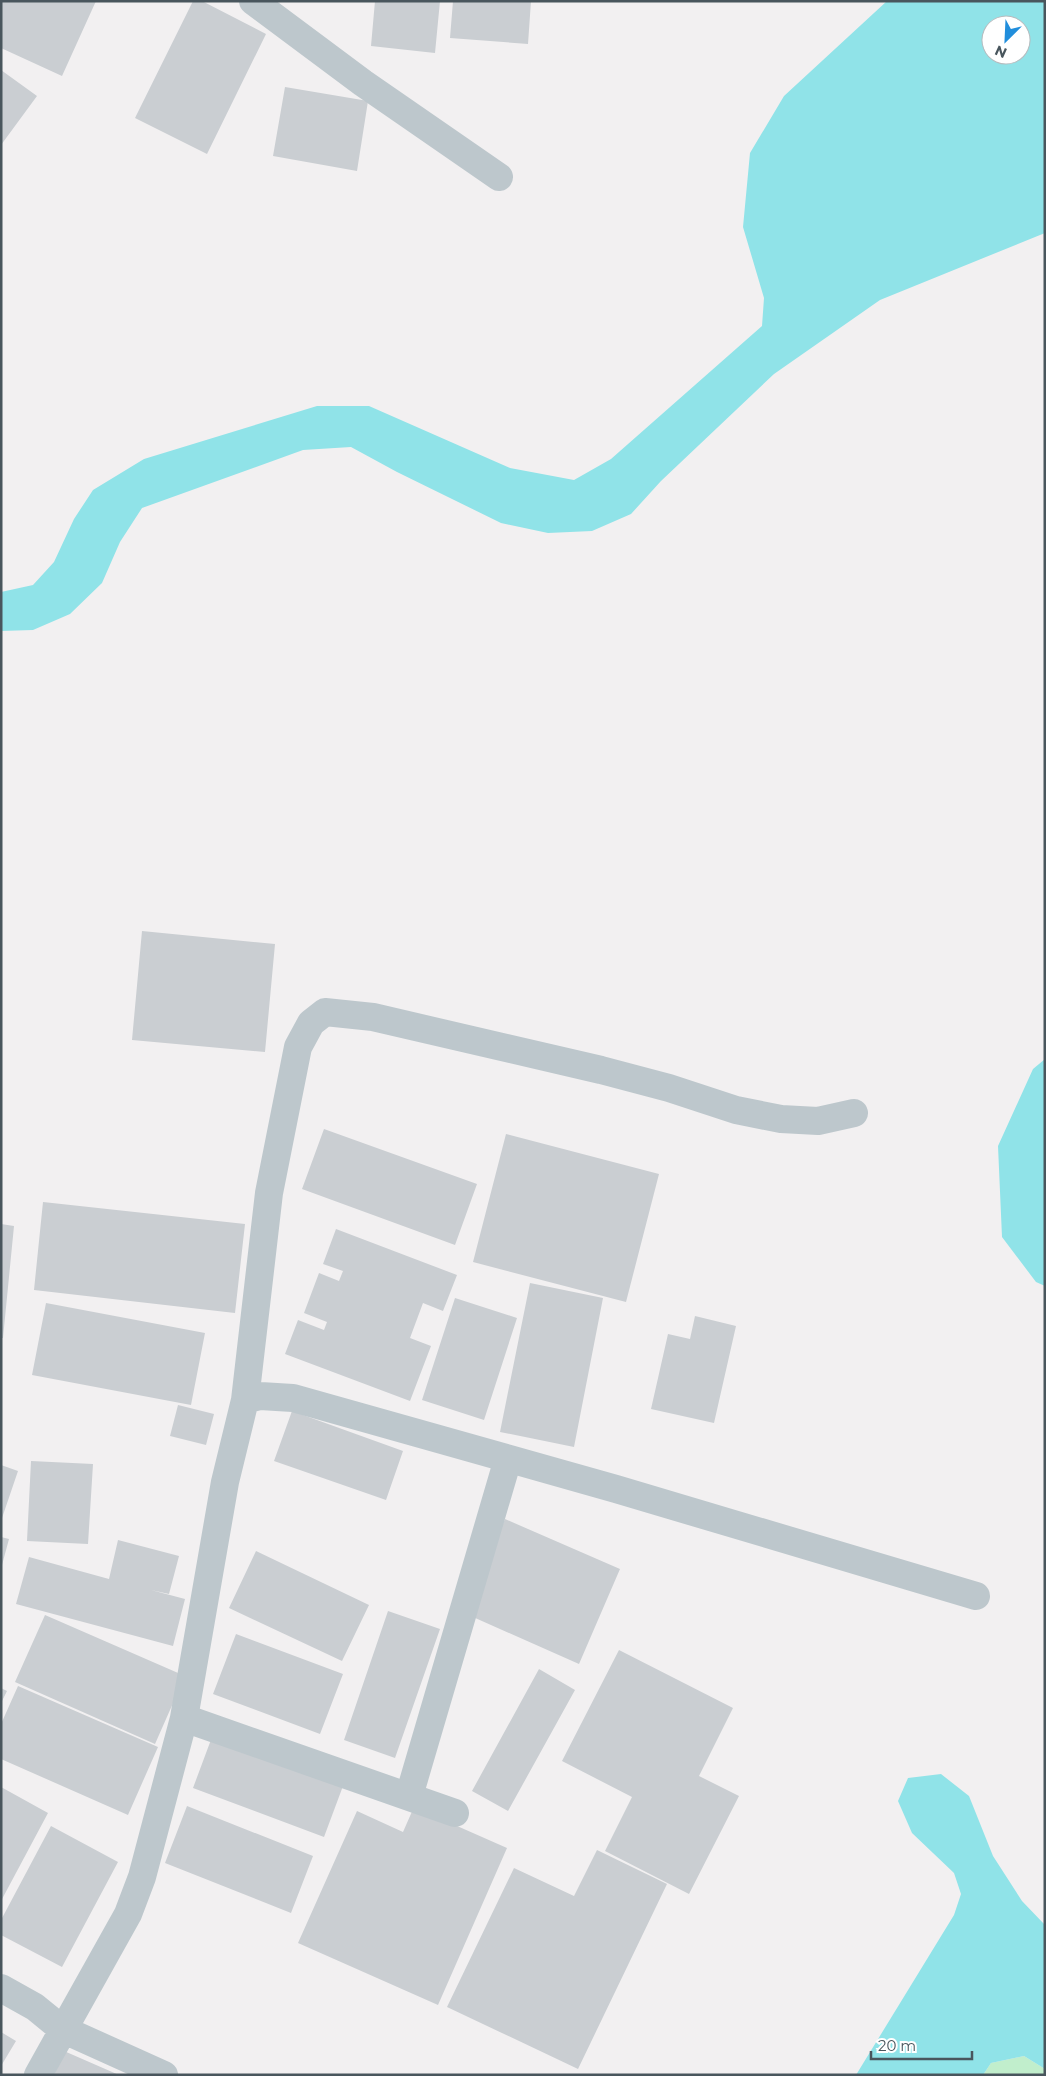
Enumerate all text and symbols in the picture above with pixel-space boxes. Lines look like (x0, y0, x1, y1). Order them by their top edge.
north arrow (981, 15, 1031, 65)
text: N (992, 41, 1010, 62)
scale bar (871, 2028, 972, 2060)
text: 20 m (878, 2036, 916, 2055)

